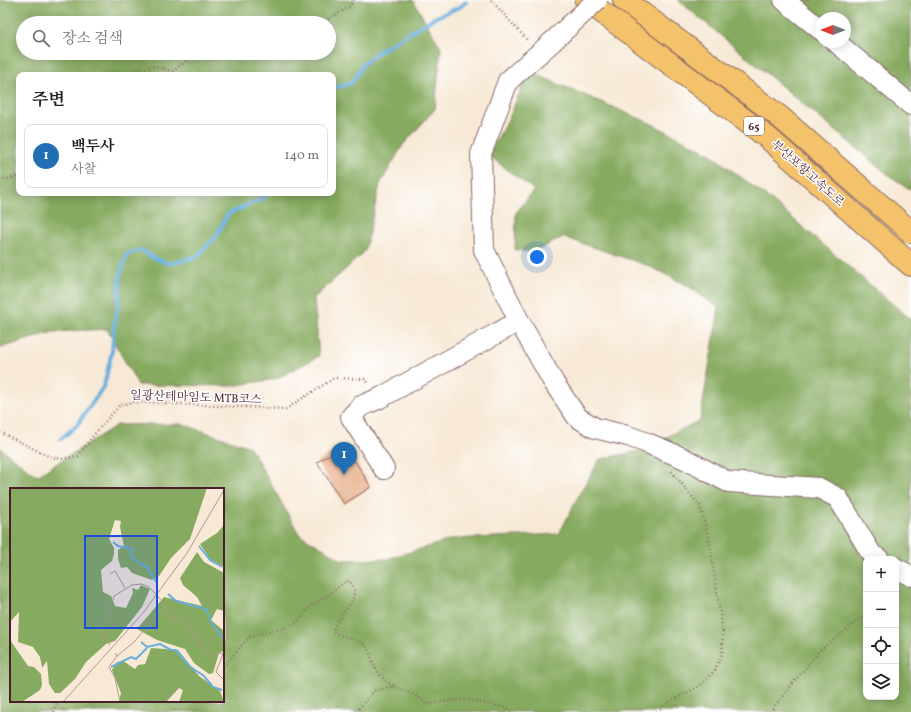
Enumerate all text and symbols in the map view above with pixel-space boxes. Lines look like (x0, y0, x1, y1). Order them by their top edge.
north arrow (815, 12, 851, 48)
search box (16, 16, 336, 60)
icon: search (30, 27, 52, 49)
text: 장소 검색 (62, 29, 123, 50)
text: 주변 (32, 89, 65, 112)
road number: 65 (744, 117, 764, 135)
text: 백두사 (71, 137, 114, 158)
street label: 부산포항고속도로 (768, 137, 847, 211)
text: 1 (43, 147, 49, 165)
text: 140 m (285, 147, 319, 165)
text: 사찰 (71, 161, 96, 179)
your location (527, 247, 547, 267)
street label: 일광산테마임도 MTB코스 (130, 388, 262, 408)
pin: 1 (331, 442, 357, 475)
inset map (10, 488, 224, 702)
map controls (863, 556, 899, 700)
button: + (863, 556, 899, 592)
button: − (863, 592, 899, 628)
button: locate (863, 628, 899, 664)
button: layers (863, 664, 899, 700)

